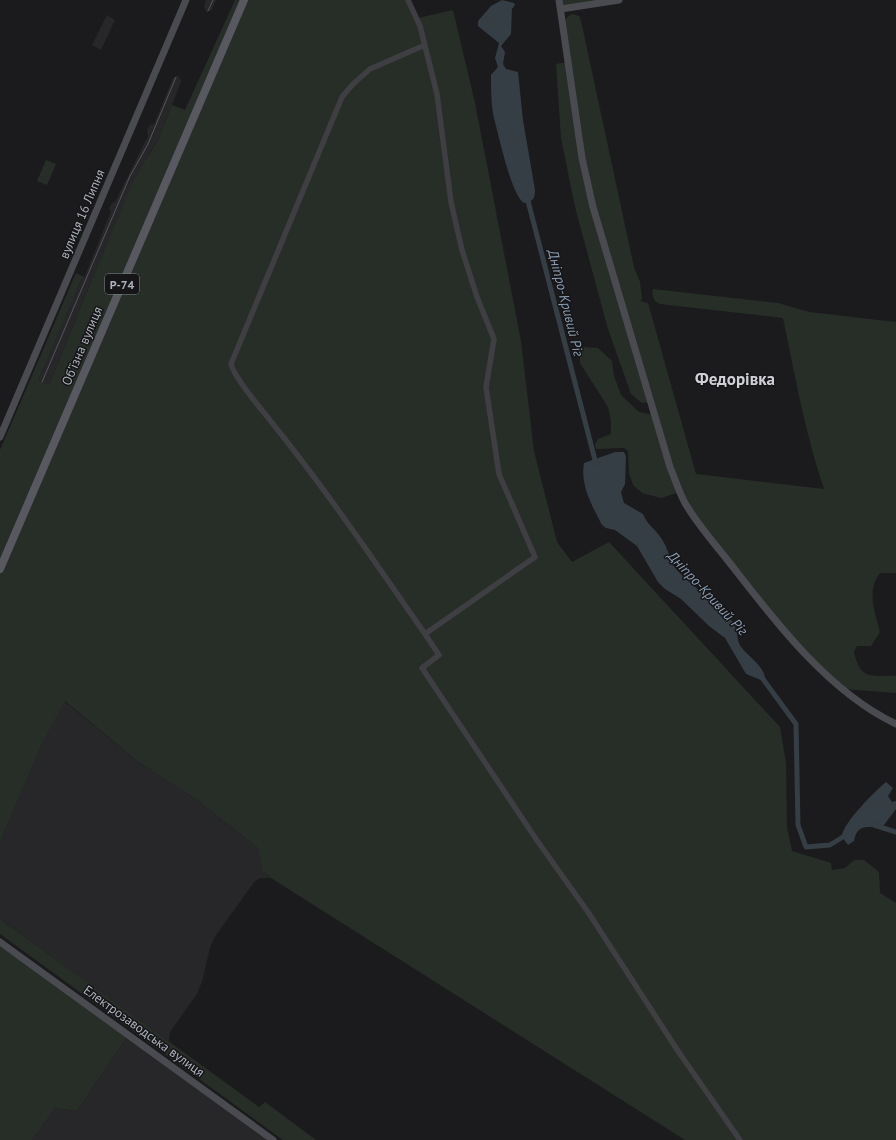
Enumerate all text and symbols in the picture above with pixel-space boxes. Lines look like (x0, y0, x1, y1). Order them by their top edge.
street label: вулиця 16 Липня (55, 167, 109, 261)
water label: Дніпро-Кривий Ріг (544, 247, 588, 359)
road number: Р-74 (105, 274, 139, 294)
street label: Обʼїзна вулиця (58, 304, 106, 388)
district label: Федорівка (695, 368, 775, 390)
water label: Дніпро-Кривий Ріг (663, 546, 752, 639)
street label: Електрозаводська вулиця (80, 981, 208, 1081)

